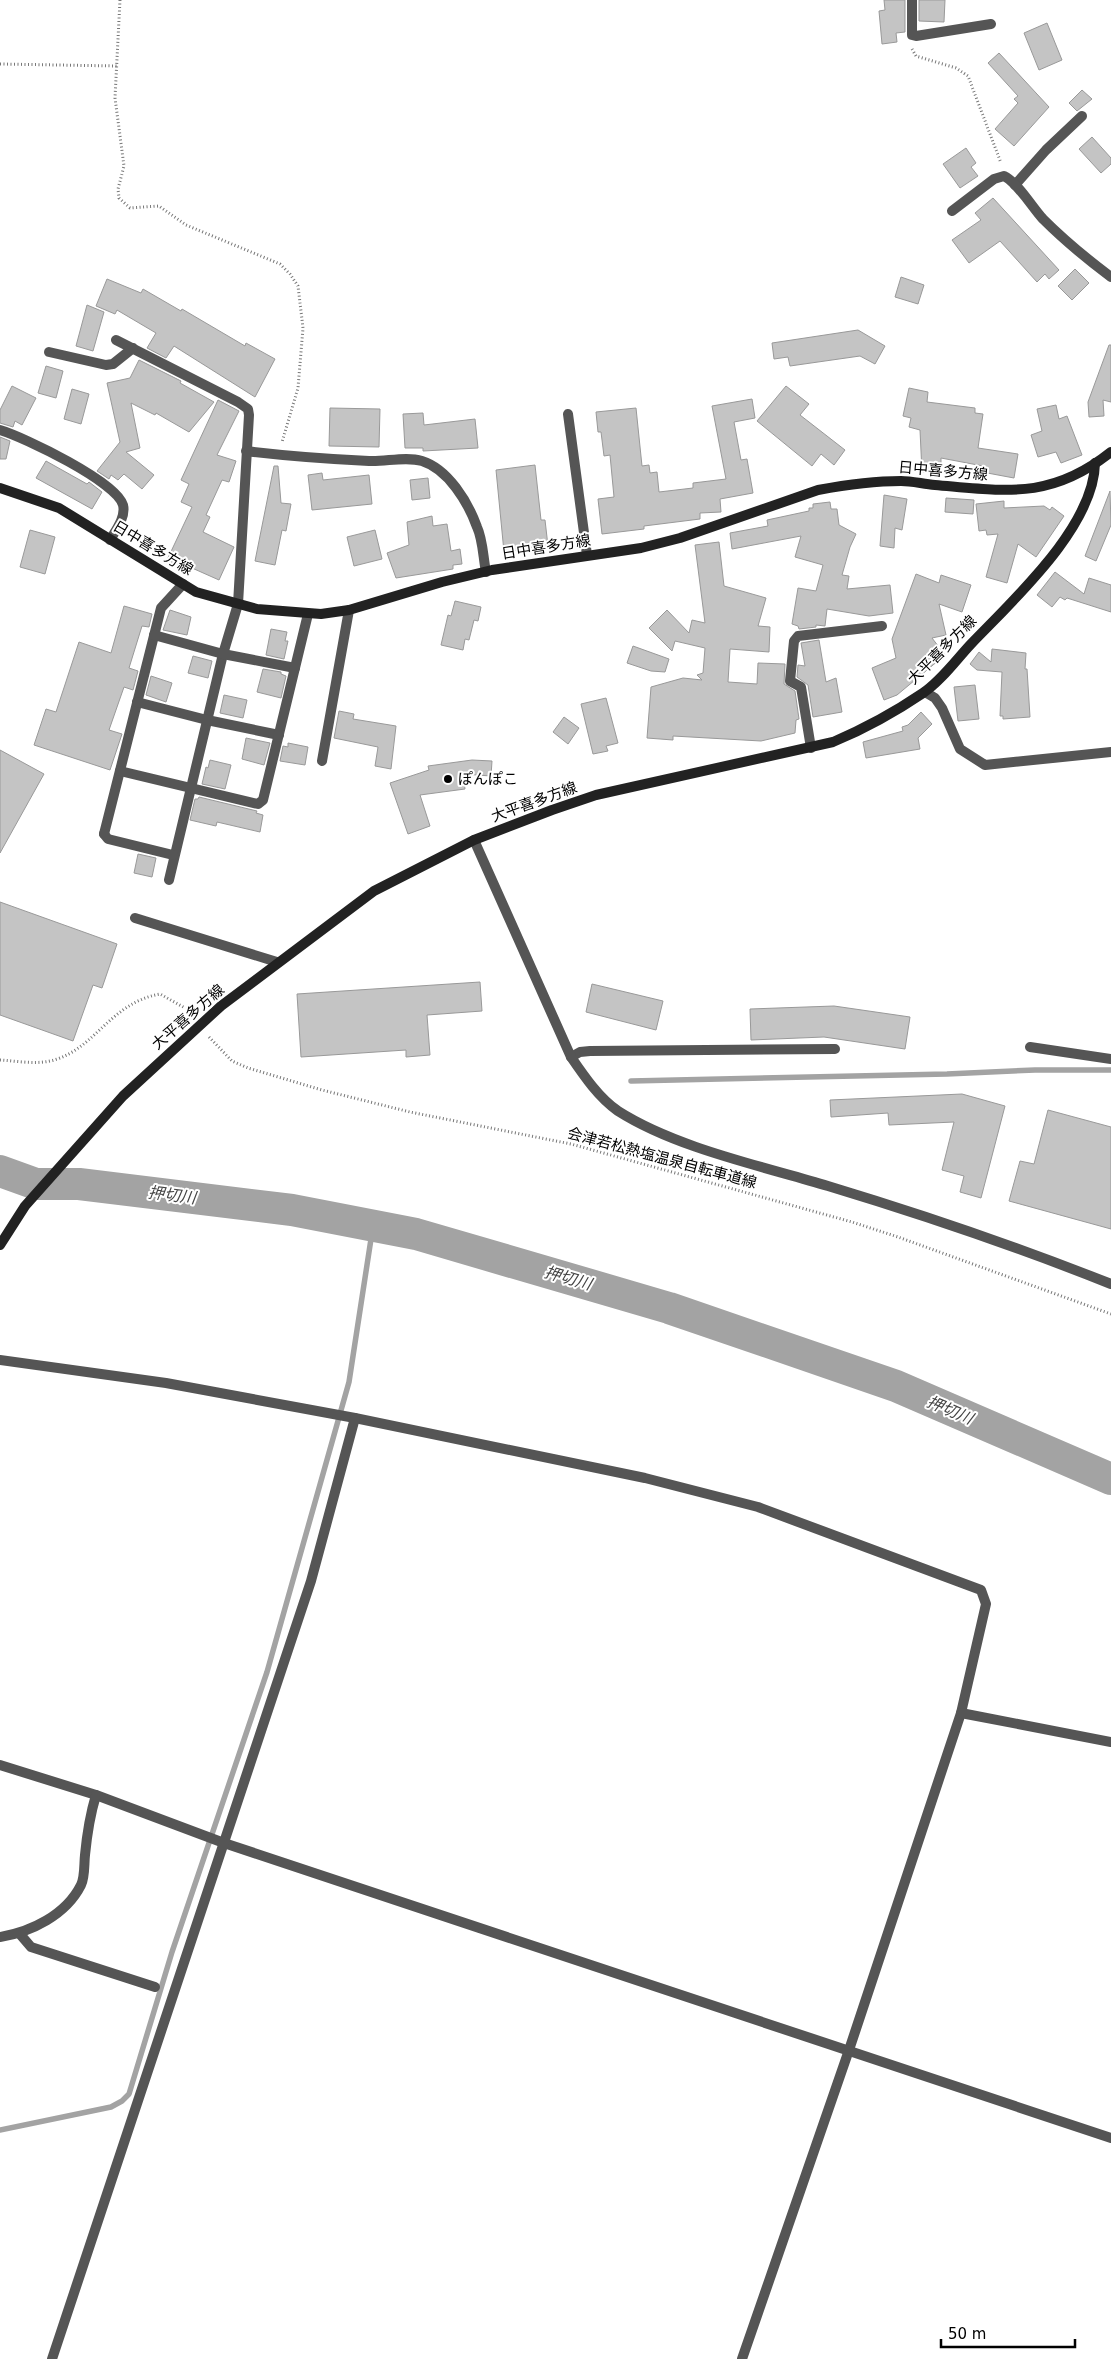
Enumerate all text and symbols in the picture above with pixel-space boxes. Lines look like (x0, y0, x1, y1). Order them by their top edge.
street label: 日中喜多方線 (897, 458, 989, 484)
street label: 日中喜多方線 (110, 517, 196, 579)
street label: 日中喜多方線 (500, 531, 592, 563)
street label: 大平喜多方線 (904, 612, 980, 688)
place label: ぽんぽこ (458, 770, 518, 788)
marker: ぽんぽこ (442, 773, 454, 785)
street label: 大平喜多方線 (489, 778, 579, 826)
street label: 大平喜多方線 (148, 981, 228, 1053)
street label: 会津若松熱塩温泉自転車道線 (565, 1124, 759, 1192)
water label: 押切川 (147, 1183, 199, 1208)
water label: 押切川 (542, 1262, 596, 1294)
water label: 押切川 (924, 1392, 978, 1429)
scale bar (941, 2316, 1075, 2348)
text: 50 m (948, 2325, 986, 2343)

